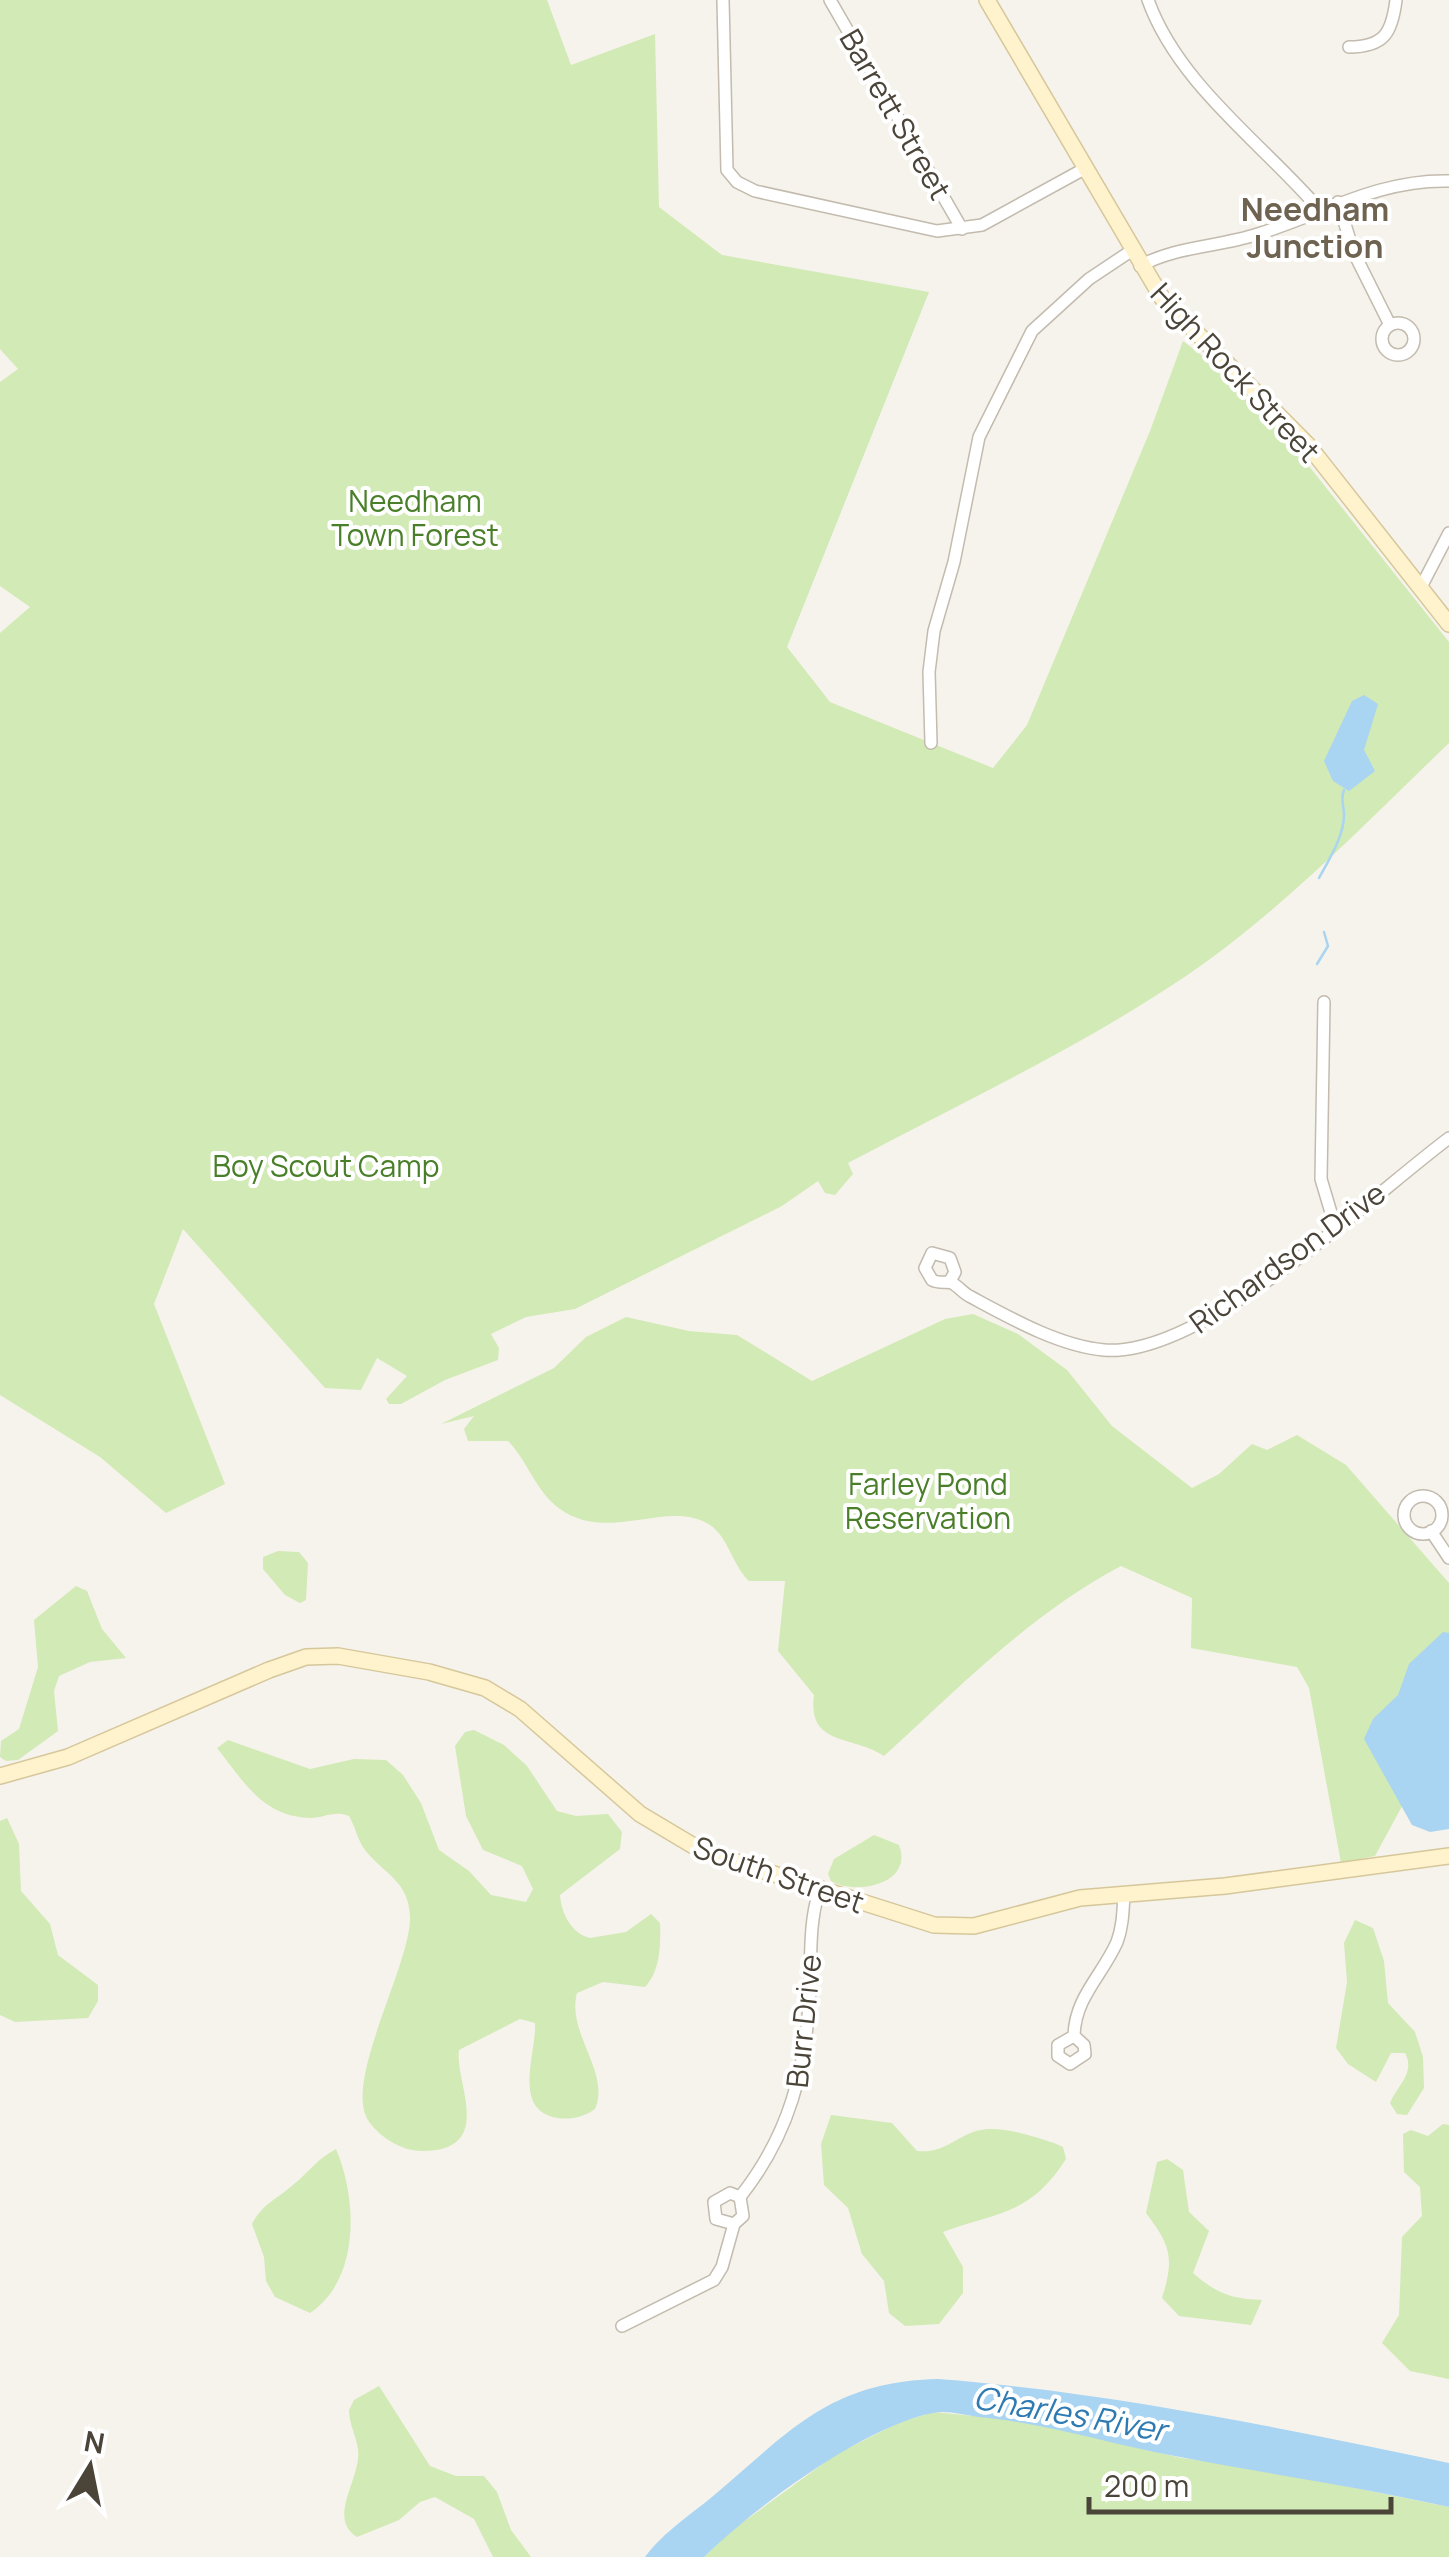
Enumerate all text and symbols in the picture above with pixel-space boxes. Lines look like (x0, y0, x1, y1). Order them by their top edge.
street label: Barrett Street (831, 21, 961, 207)
district label: Needham Junction (1241, 187, 1389, 268)
street label: High Rock Street (1142, 273, 1330, 471)
park label: Needham Town Forest (331, 480, 499, 555)
park label: Boy Scout Camp (213, 1145, 439, 1186)
street label: Richardson Drive (1181, 1172, 1393, 1342)
park label: Farley Pond Reservation (845, 1463, 1011, 1538)
street label: South Street (688, 1826, 870, 1922)
street label: Burr Drive (776, 1952, 830, 2090)
water label: Charles River (971, 2374, 1174, 2452)
north arrow (40, 2417, 140, 2517)
text: N (81, 2421, 108, 2462)
scale bar (1089, 2452, 1392, 2514)
text: 200 m (1104, 2465, 1189, 2506)

